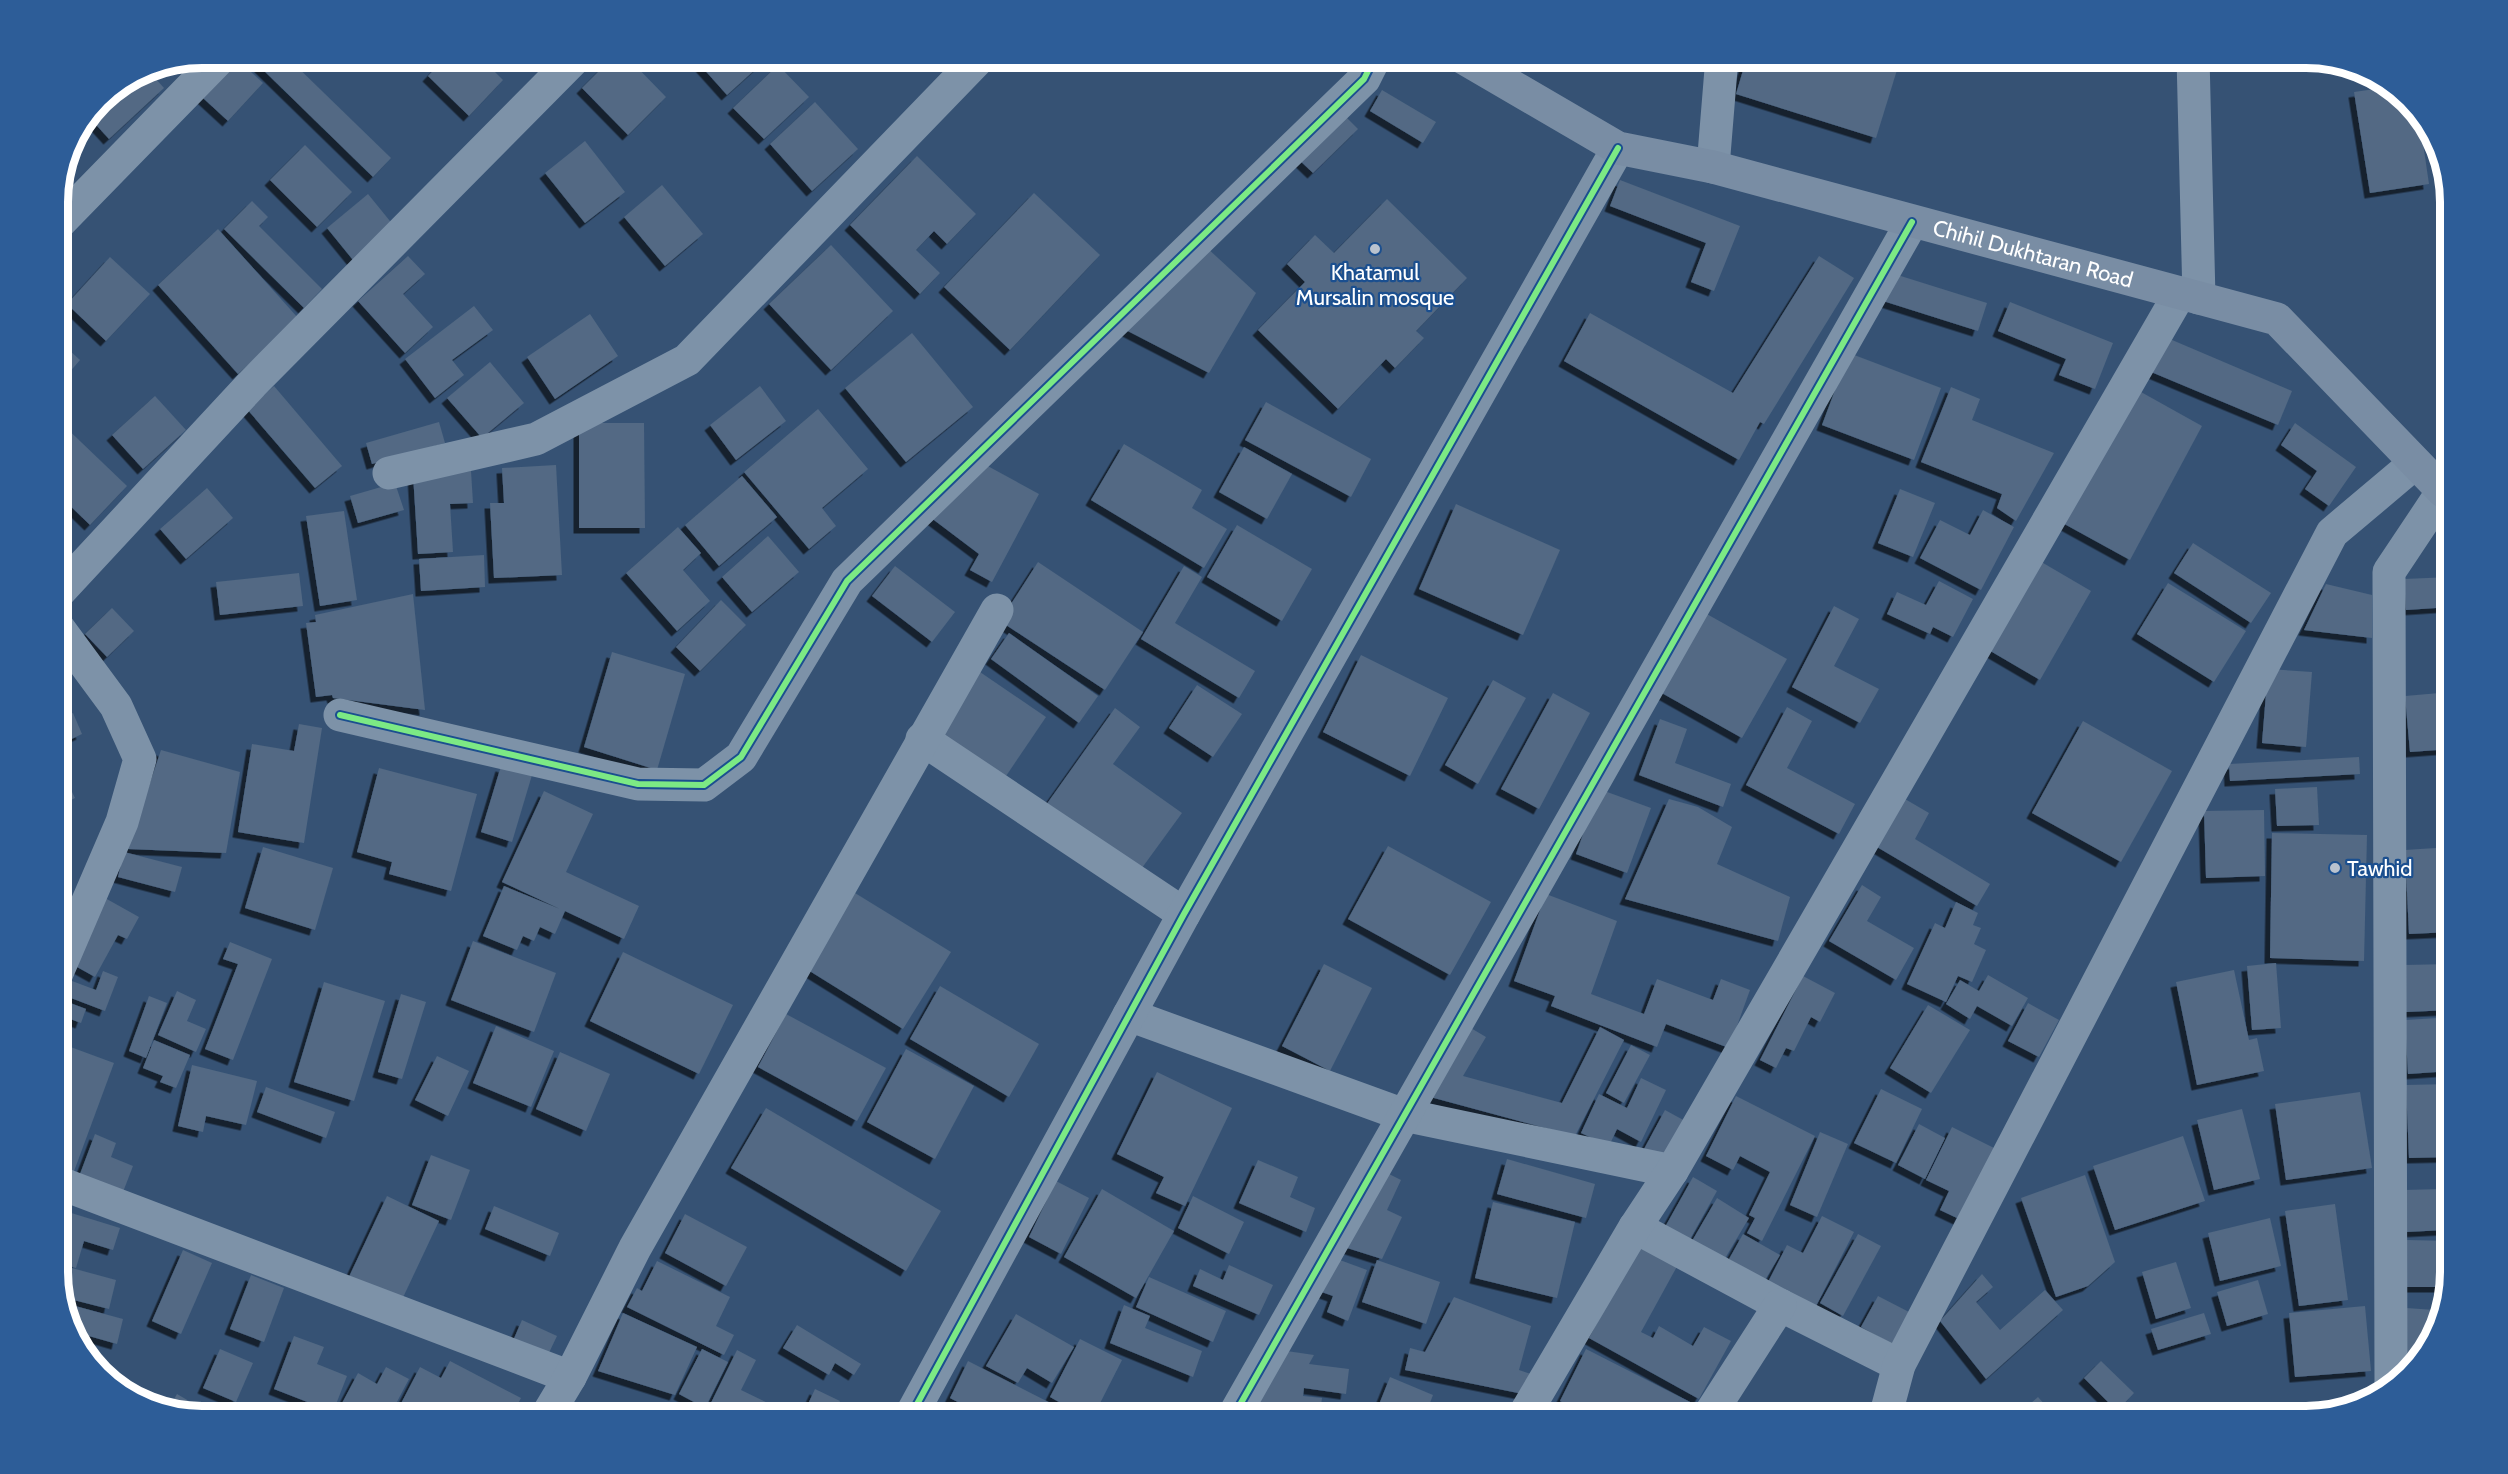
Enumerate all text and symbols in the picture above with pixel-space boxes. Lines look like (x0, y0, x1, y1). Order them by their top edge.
street label: Chihil Dukhtaran Road (1930, 213, 2136, 293)
marker: Khatamul Mursalin mosque (1368, 242, 1382, 256)
place label: Khatamul Mursalin mosque (1296, 259, 1454, 311)
place label: Tawhid (2347, 855, 2412, 882)
marker: Tawhid (2328, 861, 2342, 875)

